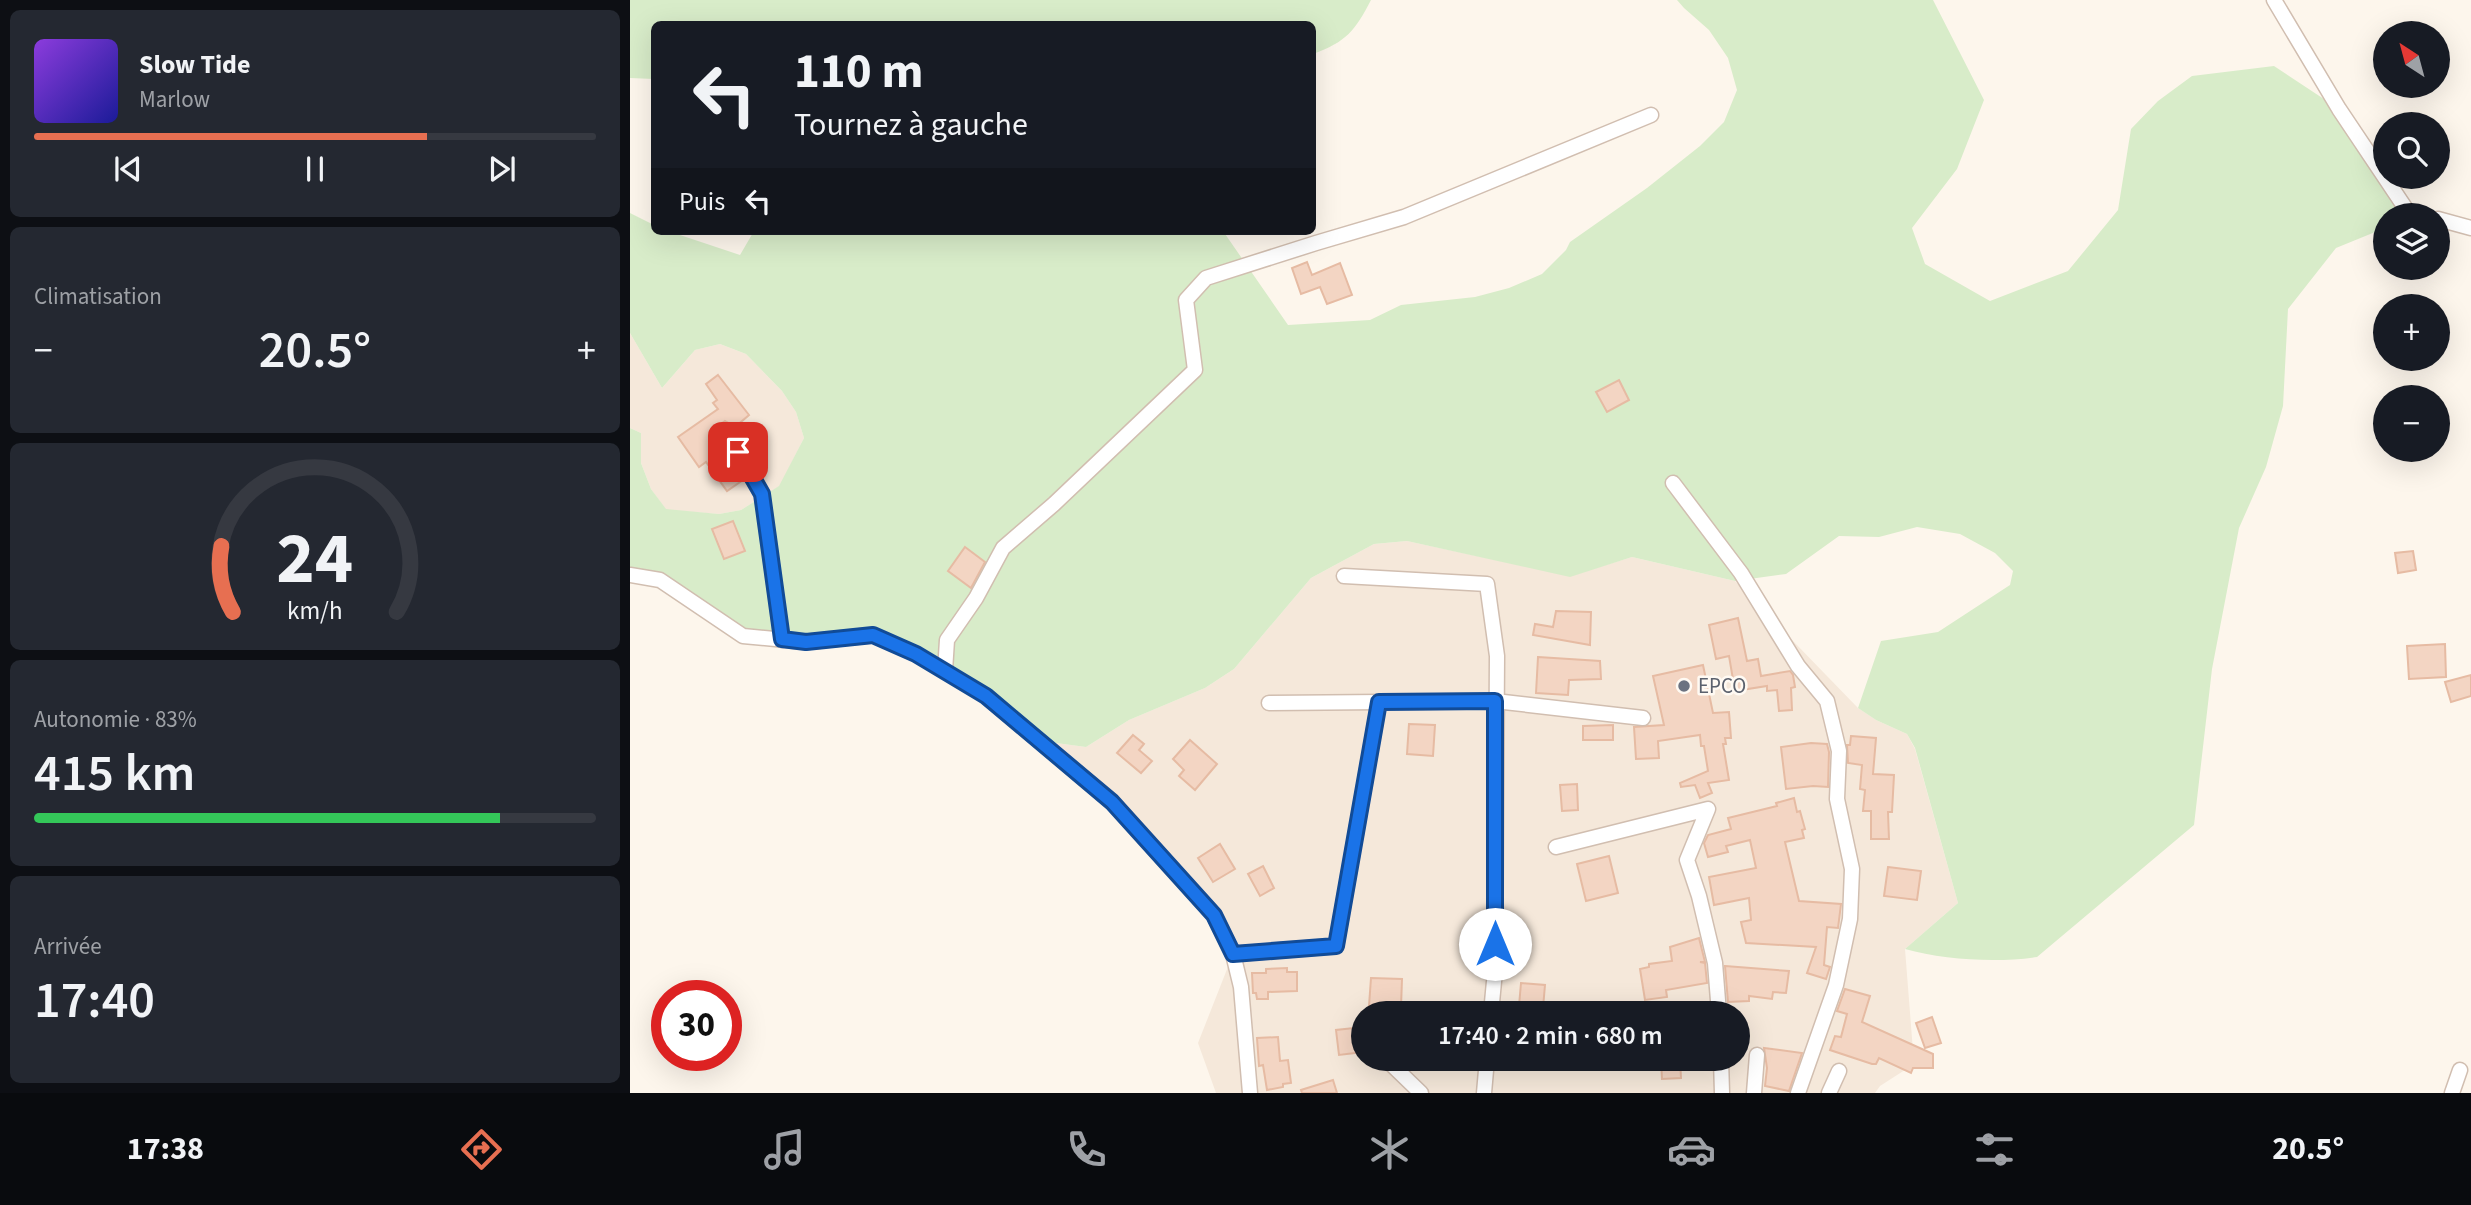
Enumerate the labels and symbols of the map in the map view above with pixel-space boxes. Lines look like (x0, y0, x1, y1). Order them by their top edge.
north arrow (2373, 21, 2450, 98)
pin (708, 422, 768, 482)
place label: EPCO (1698, 671, 1746, 701)
marker: EPCO (1676, 678, 1692, 694)
position arrow (1458, 907, 1532, 981)
speed limit sign: 30 (651, 980, 742, 1071)

